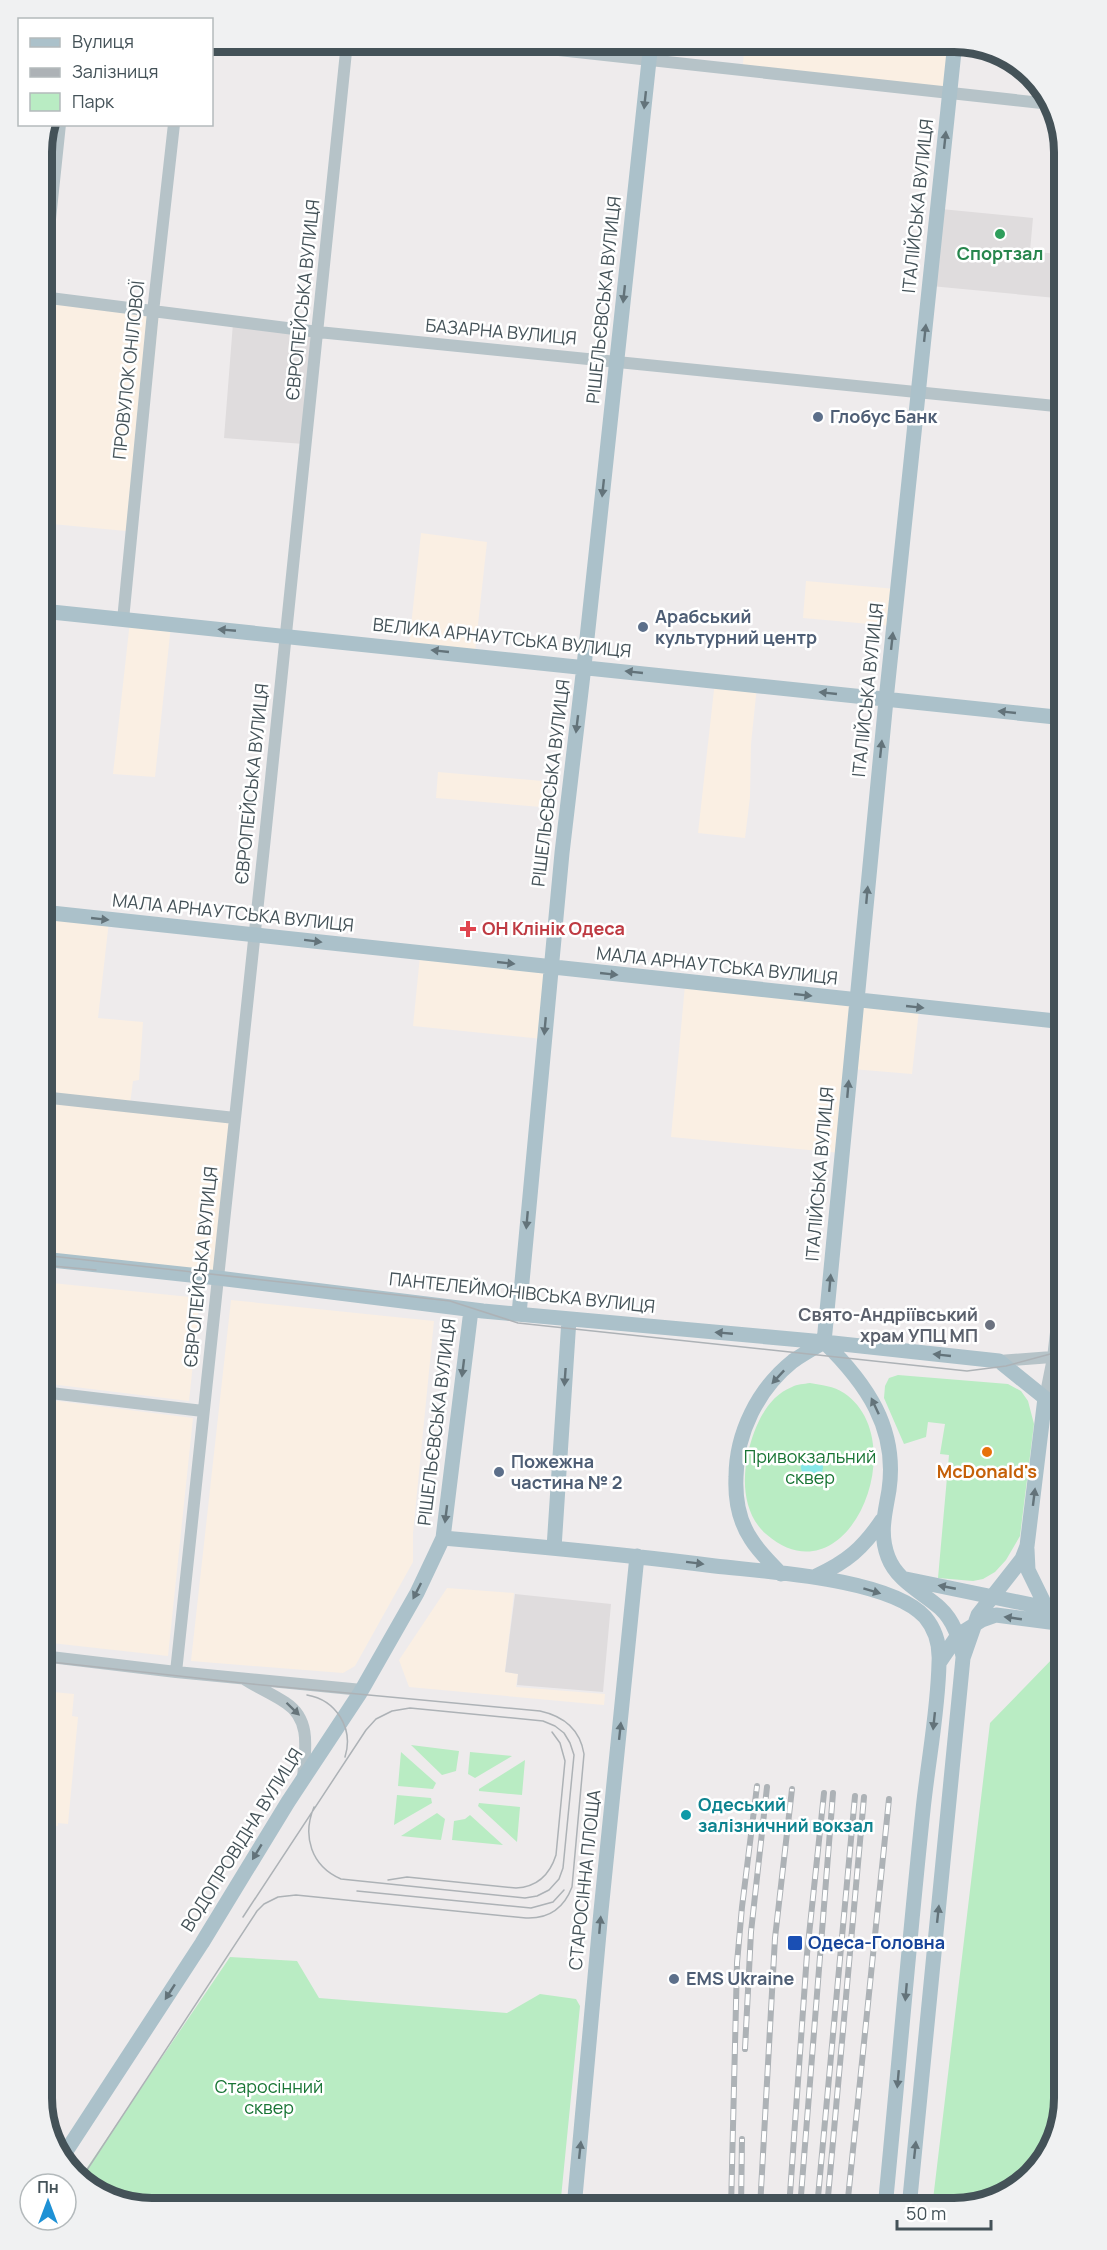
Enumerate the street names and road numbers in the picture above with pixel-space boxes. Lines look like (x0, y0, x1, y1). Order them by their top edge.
street label: ІТАЛІЙСЬКА ВУЛИЦЯ (896, 118, 938, 294)
street label: РІШЕЛЬЄВСЬКА ВУЛИЦЯ (580, 195, 626, 405)
street label: ЄВРОПЕЙСЬКА ВУЛИЦЯ (280, 198, 325, 402)
street label: ПРОВУЛОК ОНІЛОВОЇ (107, 278, 149, 461)
street label: БАЗАРНА ВУЛИЦЯ (425, 312, 578, 350)
street label: ІТАЛІЙСЬКА ВУЛИЦЯ (846, 602, 888, 778)
street label: ВЕЛИКА АРНАУТСЬКА ВУЛИЦЯ (372, 612, 632, 663)
street label: РІШЕЛЬЄВСЬКА ВУЛИЦЯ (525, 678, 575, 888)
street label: ЄВРОПЕЙСЬКА ВУЛИЦЯ (229, 682, 274, 886)
street label: МАЛА АРНАУТСЬКА ВУЛИЦЯ (111, 887, 355, 937)
street label: МАЛА АРНАУТСЬКА ВУЛИЦЯ (595, 940, 839, 990)
street label: ІТАЛІЙСЬКА ВУЛИЦЯ (799, 1086, 839, 1262)
street label: ЄВРОПЕЙСЬКА ВУЛИЦЯ (178, 1165, 223, 1369)
street label: ПАНТЕЛЕЙМОНІВСЬКА ВУЛИЦЯ (388, 1266, 656, 1318)
street label: РІШЕЛЬЄВСЬКА ВУЛИЦЯ (411, 1317, 461, 1527)
street label: ВОДОПРОВІДНА ВУЛИЦЯ (175, 1743, 307, 1936)
street label: СТАРОСІННА ПЛОЩА (563, 1788, 605, 1971)

